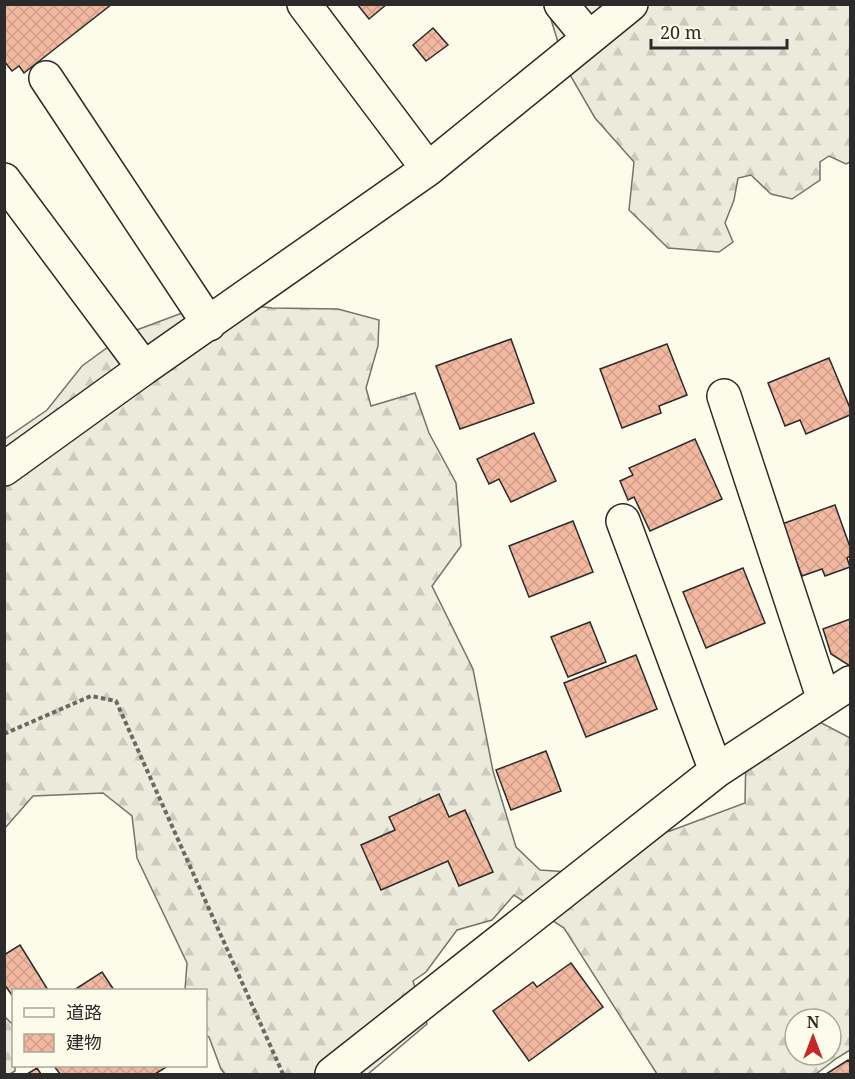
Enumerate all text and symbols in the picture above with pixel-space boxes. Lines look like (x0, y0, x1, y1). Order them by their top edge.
scale bar (651, 12, 788, 50)
text: 20 m (660, 20, 702, 44)
legend (12, 989, 207, 1067)
text: 道路 (66, 1000, 102, 1024)
north arrow (783, 1007, 843, 1067)
text: N (807, 1011, 820, 1033)
text: 建物 (66, 1030, 102, 1054)

